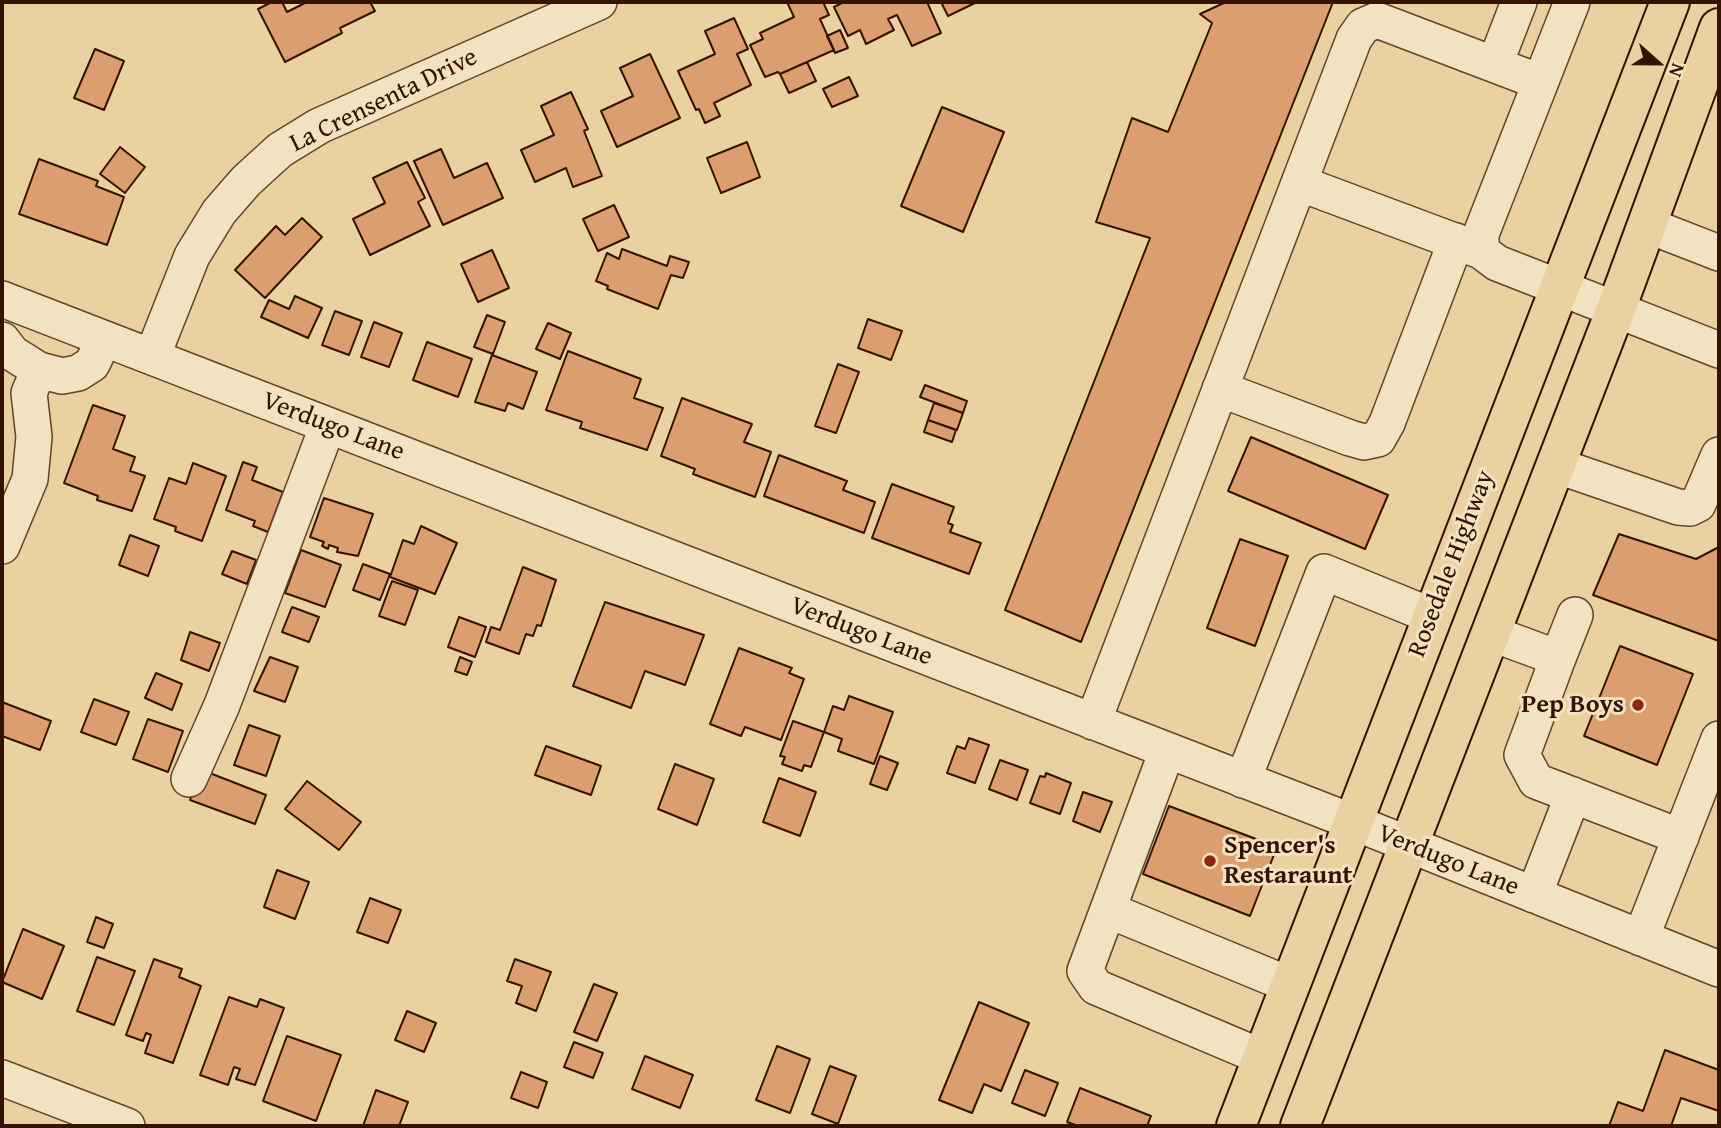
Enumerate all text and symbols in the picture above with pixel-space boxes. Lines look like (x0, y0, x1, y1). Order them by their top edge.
north arrow (1623, 28, 1693, 98)
street label: La Crensenta Drive (285, 42, 483, 160)
text: N (1662, 60, 1693, 81)
street label: Verdugo Lane (257, 386, 409, 468)
street label: Rosedale Highway (1402, 466, 1502, 662)
street label: Verdugo Lane (785, 591, 937, 673)
place label: Pep Boys (1521, 689, 1624, 721)
marker: Pep Boys (1630, 697, 1646, 713)
street label: Verdugo Lane (1373, 818, 1523, 904)
place label: Spencer's Restaraunt (1224, 830, 1352, 892)
marker: Spencer's Restaraunt (1202, 853, 1218, 869)

